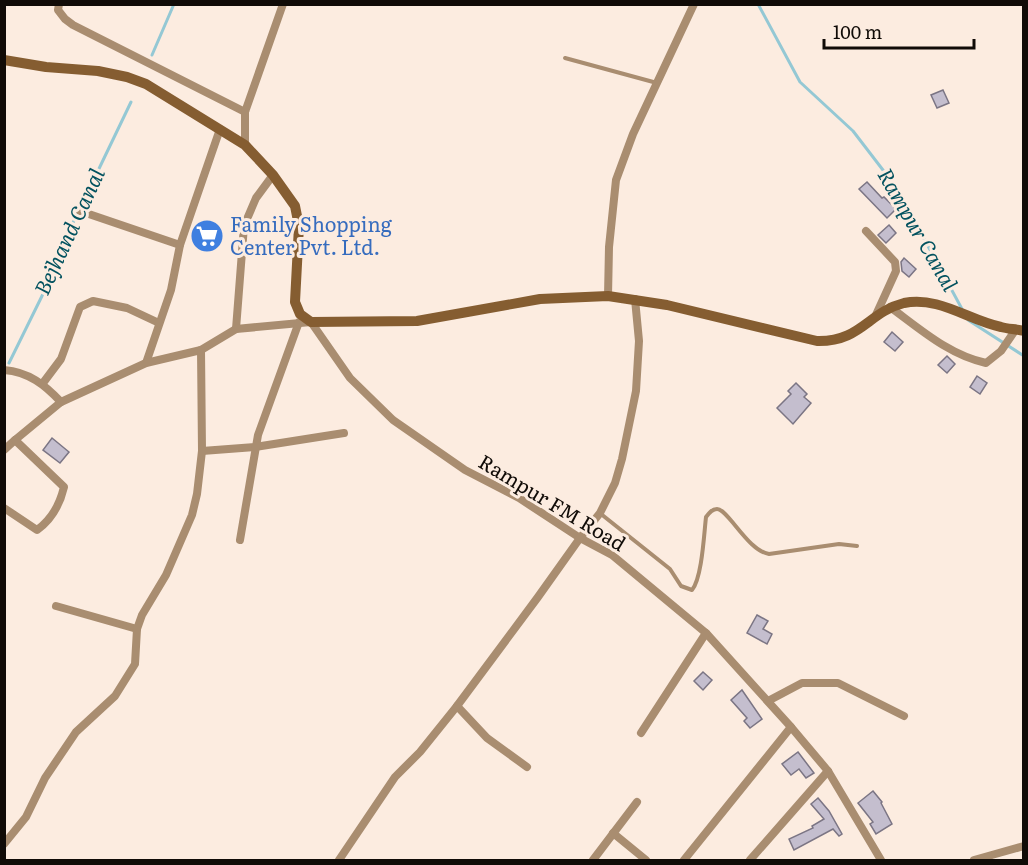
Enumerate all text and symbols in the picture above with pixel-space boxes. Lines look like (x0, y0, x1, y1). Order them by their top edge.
scale bar (824, 12, 974, 50)
text: 100 m (833, 18, 882, 45)
water label: Bejhand Canal (25, 162, 111, 299)
water label: Rampur Canal (871, 162, 967, 296)
place label: Family Shopping Center Pvt. Ltd. (230, 208, 393, 261)
supermarket icon: Family Shopping Center Pvt. Ltd. (189, 218, 225, 254)
street label: Rampur FM Road (474, 445, 632, 557)

